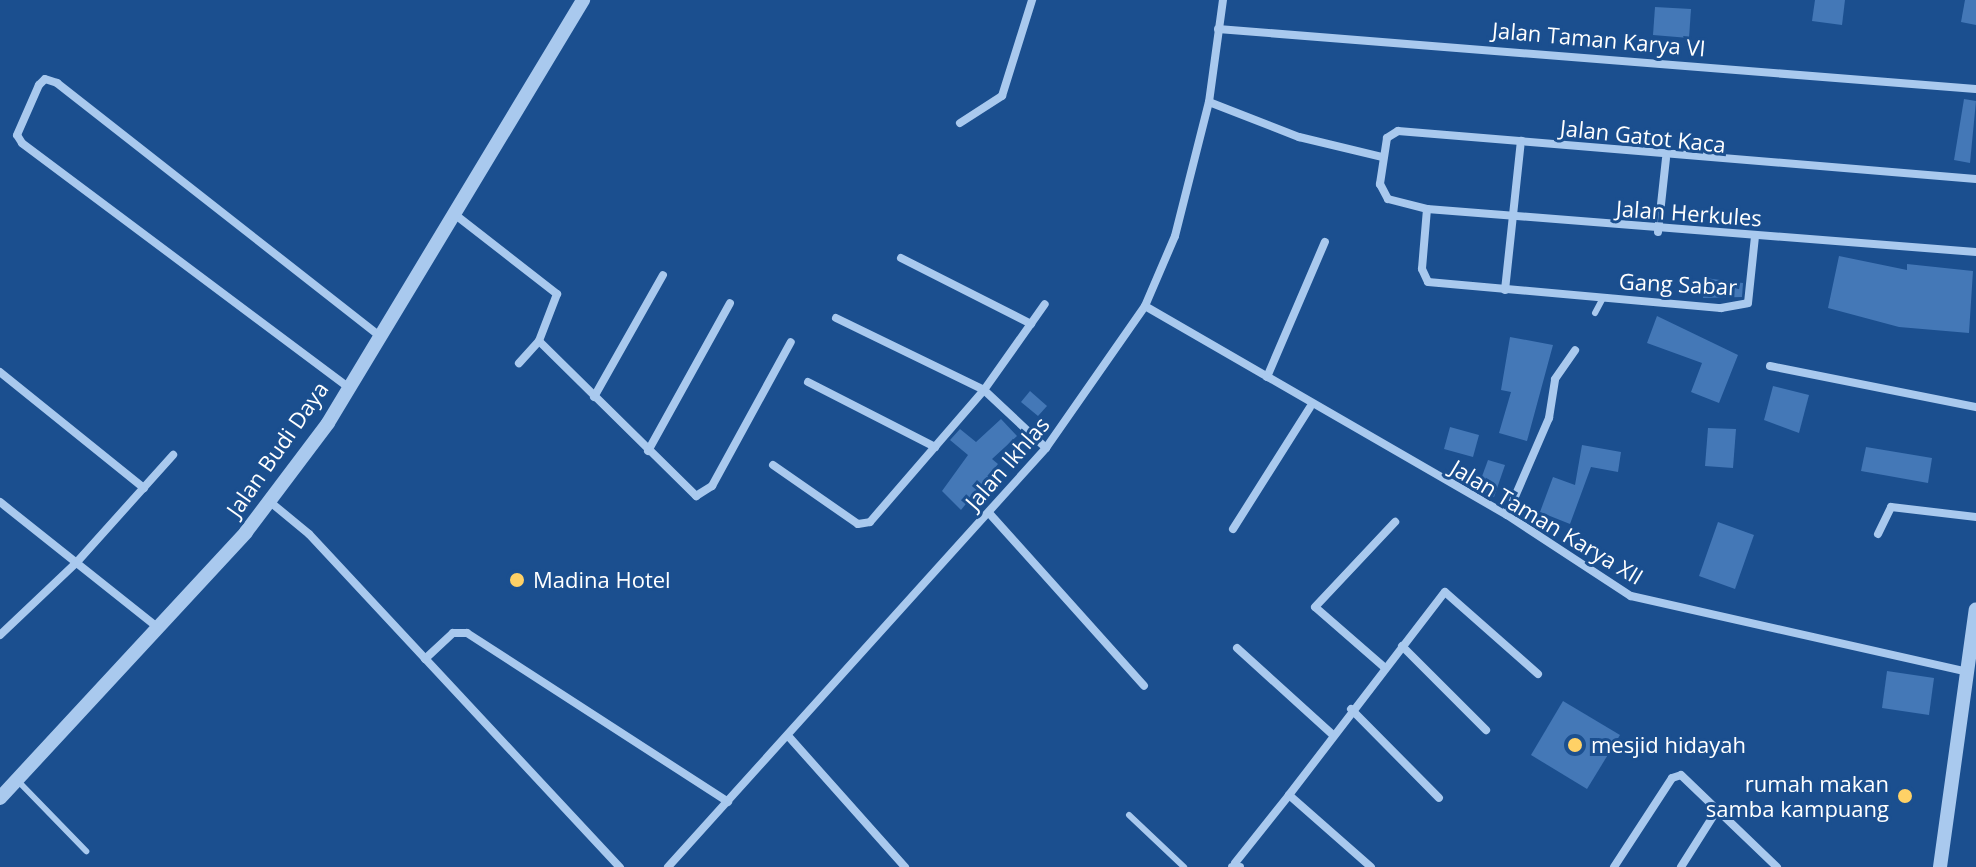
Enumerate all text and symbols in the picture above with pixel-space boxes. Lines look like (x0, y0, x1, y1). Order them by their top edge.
street label: Jalan Taman Karya VI (1491, 17, 1707, 61)
street label: Jalan Gatot Kaca (1559, 114, 1727, 158)
street label: Jalan Herkules (1615, 195, 1763, 231)
street label: Gang Sabar (1618, 268, 1738, 300)
street label: Jalan Budi Daya (221, 376, 333, 522)
street label: Jalan Ikhlas (959, 411, 1055, 515)
street label: Jalan Taman Karya XII (1446, 454, 1648, 590)
place label: Madina Hotel (533, 567, 671, 593)
marker: Madina Hotel (508, 571, 526, 589)
place label: mesjid hidayah (1591, 732, 1746, 758)
marker: mesjid hidayah (1566, 736, 1584, 754)
place label: rumah makan samba kampuang (1706, 770, 1889, 822)
marker: rumah makan samba kampuang (1896, 787, 1914, 805)

